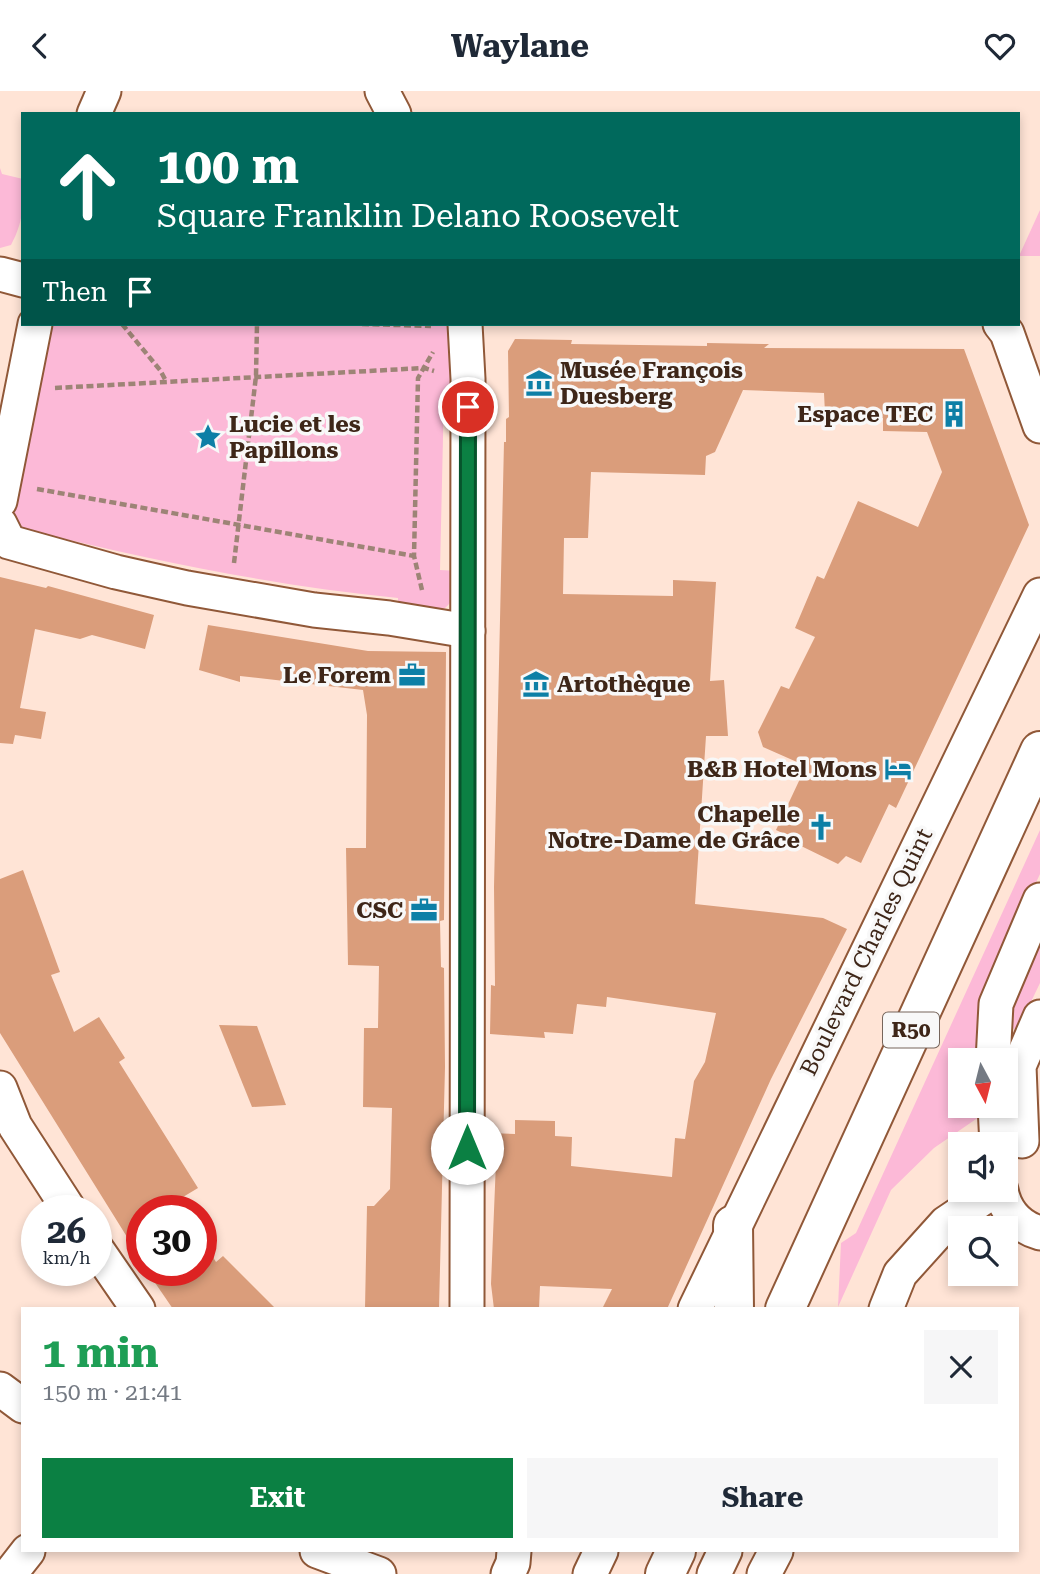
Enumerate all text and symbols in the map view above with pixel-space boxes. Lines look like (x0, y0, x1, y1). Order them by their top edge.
icon: back (21, 27, 59, 65)
text: Waylane (451, 27, 589, 65)
icon: heart (981, 27, 1019, 65)
text: 100 m (157, 138, 299, 195)
icon: ahead (42, 140, 133, 231)
text: Square Franklin Delano Roosevelt (157, 197, 679, 235)
icon: arrive (121, 273, 159, 311)
text: Then (42, 277, 107, 307)
place label: Musée François Duesberg (560, 357, 743, 410)
museum icon: Musée François Duesberg (524, 368, 554, 398)
pin (438, 377, 498, 437)
icon: arrive (449, 388, 487, 426)
building icon: Espace TEC (939, 399, 969, 429)
place label: Espace TEC (797, 401, 933, 428)
place label: Lucie et les Papillons (229, 411, 361, 464)
place icon: Lucie et les Papillons (193, 422, 223, 452)
office icon: Le Forem (397, 660, 427, 690)
place label: Le Forem (283, 662, 391, 689)
museum icon: Artothèque (521, 669, 551, 699)
place label: Artothèque (557, 671, 690, 698)
hotel icon: B&B Hotel Mons (883, 754, 913, 784)
place label: B&B Hotel Mons (687, 756, 877, 783)
place label: Chapelle Notre-Dame de Grâce (548, 801, 800, 854)
church icon: Chapelle Notre-Dame de Grâce (806, 812, 836, 842)
street label: Boulevard Charles Quint (795, 824, 938, 1080)
office icon: CSC (409, 895, 439, 925)
place label: CSC (356, 897, 403, 924)
road number: R50 (883, 1013, 939, 1047)
north arrow (948, 1048, 1018, 1118)
map controls (948, 1048, 1018, 1286)
position arrow (430, 1111, 504, 1185)
button: sound (948, 1132, 1018, 1202)
speed limit sign: 30 (126, 1195, 217, 1286)
text: 26 (47, 1211, 86, 1252)
button: search (948, 1216, 1018, 1286)
text: km/h (42, 1247, 91, 1268)
text: 1 min (42, 1328, 159, 1377)
button: close (924, 1330, 998, 1404)
text: 150 m · 21:41 (42, 1379, 182, 1406)
button: Exit (42, 1458, 513, 1538)
button: Share (527, 1458, 998, 1538)

